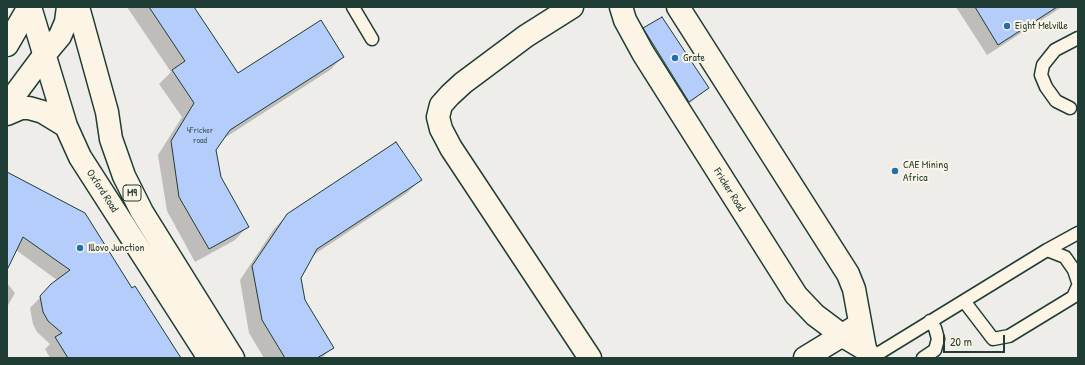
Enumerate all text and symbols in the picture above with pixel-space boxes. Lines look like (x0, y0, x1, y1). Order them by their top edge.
place label: Eight Melville (1015, 19, 1068, 33)
marker: Eight Melville (1002, 21, 1012, 31)
place label: Grate (683, 51, 705, 65)
marker: Grate (670, 53, 680, 63)
house number: 4Fricker road (187, 126, 213, 147)
place label: CAE Mining Africa (903, 158, 948, 184)
street label: Fricker Road (710, 166, 748, 214)
marker: CAE Mining Africa (890, 166, 900, 176)
street label: Oxford Road (83, 167, 121, 215)
road number: M9 (123, 185, 141, 201)
place label: Illovo Junction (88, 241, 144, 255)
marker: Illovo Junction (75, 243, 85, 253)
scale bar (945, 327, 1007, 353)
text: 20 m (950, 333, 972, 350)

